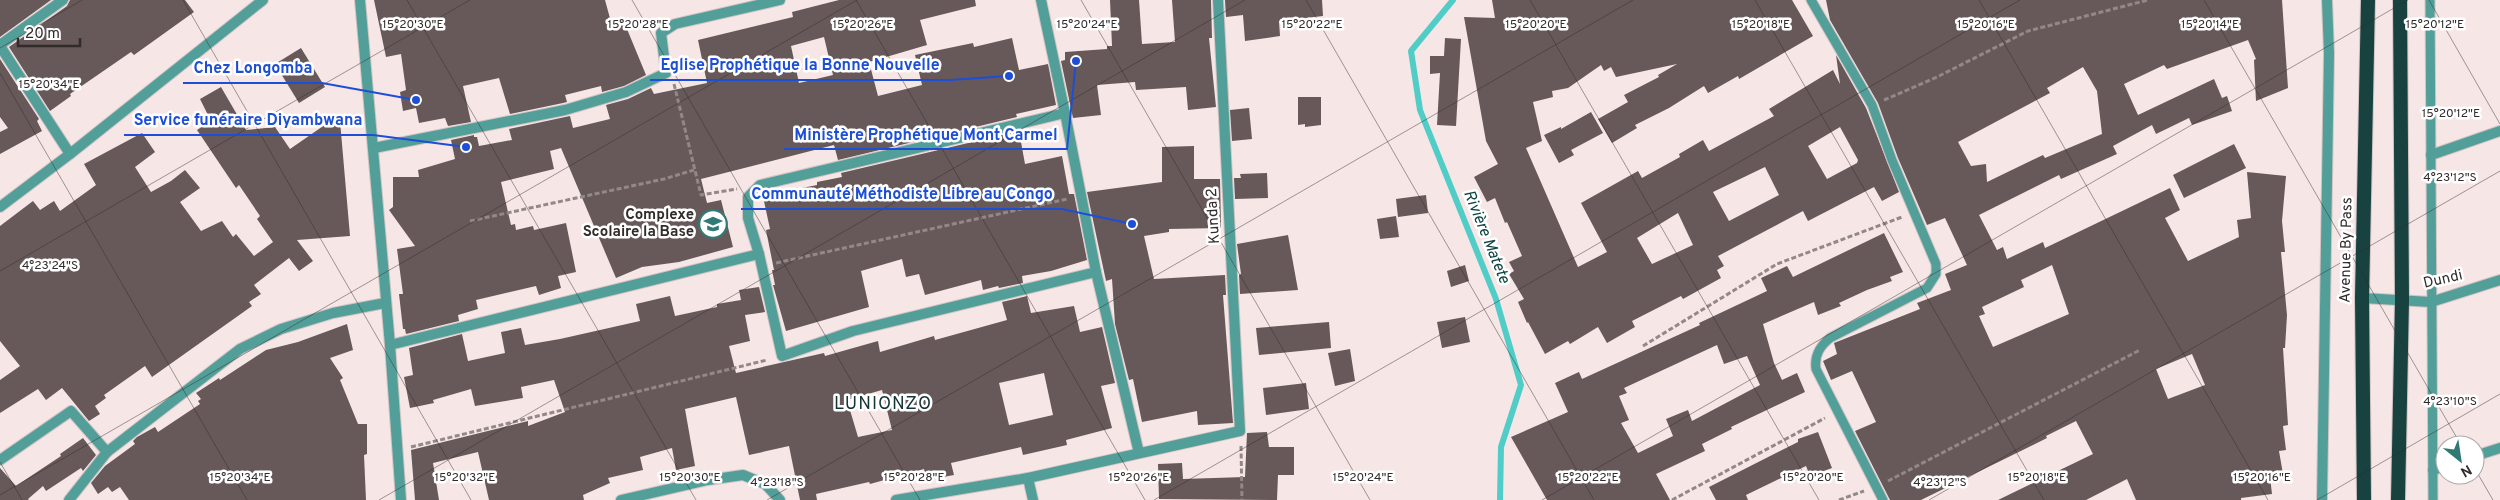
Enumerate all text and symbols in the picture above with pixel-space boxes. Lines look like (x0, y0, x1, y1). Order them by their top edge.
scale bar (18, 15, 80, 47)
text: 15°20'30"E (382, 17, 444, 33)
text: 15°20'28"E (607, 17, 669, 33)
text: 15°20'26"E (833, 17, 894, 33)
text: 15°20'24"E (1056, 17, 1118, 33)
text: 15°20'22"E (1281, 17, 1343, 33)
text: 15°20'20"E (1505, 17, 1567, 33)
text: 15°20'18"E (1732, 17, 1790, 33)
text: 15°20'16"E (1957, 17, 2015, 33)
text: 15°20'14"E (2181, 17, 2239, 33)
text: 15°20'12"E (2406, 17, 2464, 33)
text: 20 m (25, 25, 60, 44)
callout: Eglise Prophétique la Bonne Nouvelle (650, 49, 950, 80)
callout: Chez Longomba (183, 52, 322, 83)
text: Eglise Prophétique la Bonne Nouvelle (660, 56, 940, 76)
text: Chez Longomba (194, 59, 312, 79)
text: 15°20'34"E (18, 77, 80, 93)
callout: Service funéraire Diyambwana (124, 104, 373, 135)
text: 15°20'12"E (2422, 106, 2480, 122)
text: Service funéraire Diyambwana (134, 111, 362, 131)
callout: Ministère Prophétique Mont Carmel (784, 118, 1067, 149)
text: Ministère Prophétique Mont Carmel (794, 126, 1058, 146)
text: 4°23'12"S (2423, 170, 2477, 186)
callout: Communauté Méthodiste Libre au Congo (741, 178, 1062, 209)
text: Communauté Méthodiste Libre au Congo (751, 185, 1053, 205)
water label: Rivière Matete (1458, 187, 1514, 287)
street label: Kunda 2 (1203, 188, 1225, 244)
street label: Avenue By Pass (2337, 197, 2357, 303)
place label: Complexe Scolaire la Base (583, 206, 694, 242)
school or university icon: Complexe Scolaire la Base (698, 209, 728, 239)
text: 4°23'24"S (22, 258, 78, 274)
street label: Dundi (2422, 266, 2464, 294)
district label: LUNIONZO (834, 393, 932, 416)
text: 4°23'10"S (2423, 394, 2477, 410)
north arrow (2435, 435, 2485, 485)
text: N (2457, 460, 2474, 480)
text: 15°20'34"E (209, 470, 271, 486)
text: 15°20'32"E (435, 470, 495, 486)
text: 15°20'30"E (659, 470, 721, 486)
text: 15°20'28"E (883, 470, 945, 486)
text: 15°20'26"E (1109, 470, 1170, 486)
text: 15°20'24"E (1332, 470, 1394, 486)
text: 15°20'22"E (1557, 470, 1619, 486)
text: 15°20'20"E (1782, 470, 1844, 486)
text: 15°20'18"E (2008, 470, 2066, 486)
text: 15°20'16"E (2233, 470, 2291, 486)
text: 4°23'18"S (750, 475, 804, 491)
text: 4°23'12"S (1913, 475, 1967, 491)

